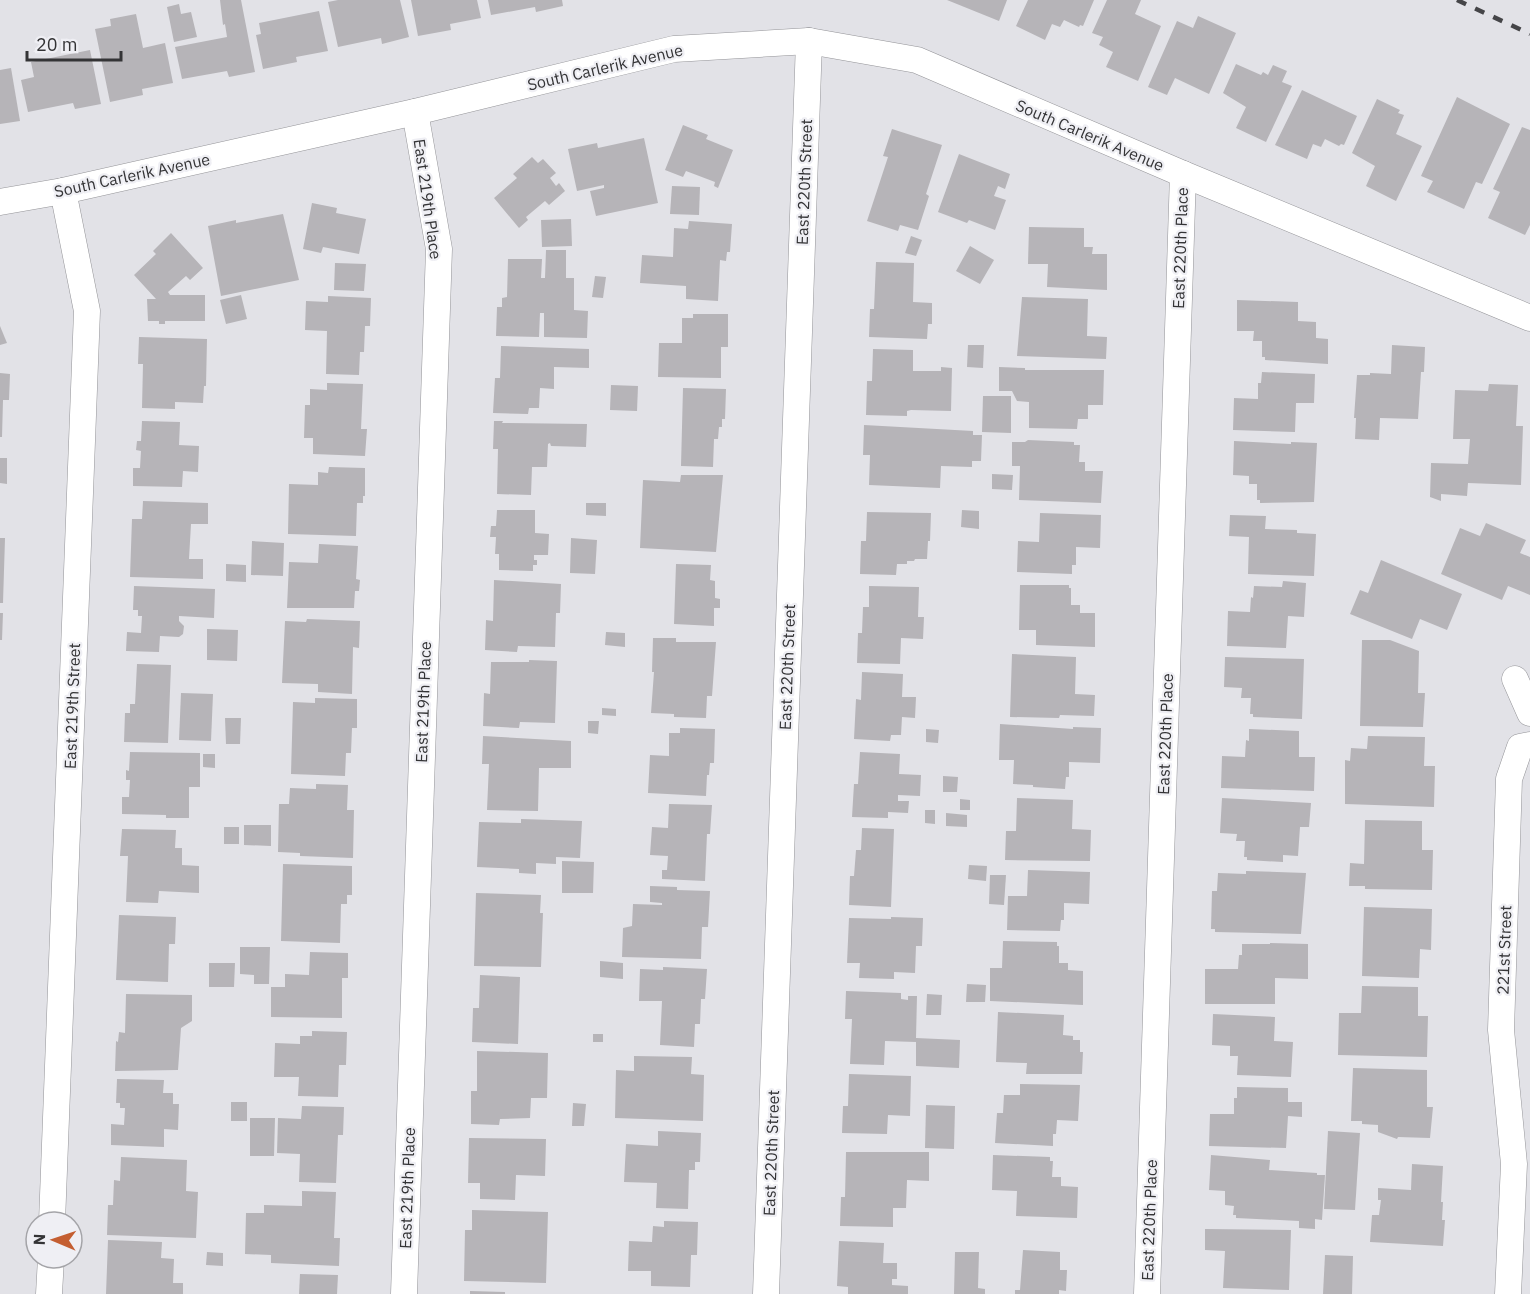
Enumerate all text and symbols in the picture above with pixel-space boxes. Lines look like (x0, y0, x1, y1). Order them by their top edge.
scale bar (27, 24, 122, 62)
text: 20 m (36, 33, 78, 56)
street label: South Carlerik Avenue (525, 39, 685, 95)
street label: South Carlerik Avenue (1013, 95, 1167, 175)
street label: East 220th Street (792, 119, 816, 245)
street label: East 219th Place (410, 137, 446, 261)
street label: South Carlerik Avenue (52, 149, 212, 201)
street label: East 220th Place (1168, 187, 1192, 309)
street label: East 220th Street (775, 604, 799, 730)
street label: East 219th Place (411, 641, 435, 763)
street label: East 219th Street (60, 643, 84, 769)
street label: East 220th Place (1153, 673, 1177, 795)
street label: 221st Street (1492, 905, 1516, 995)
street label: East 220th Street (759, 1090, 783, 1216)
street label: East 219th Place (395, 1127, 419, 1249)
street label: East 220th Place (1137, 1159, 1161, 1281)
north arrow (24, 1210, 84, 1270)
text: N (29, 1233, 49, 1246)

